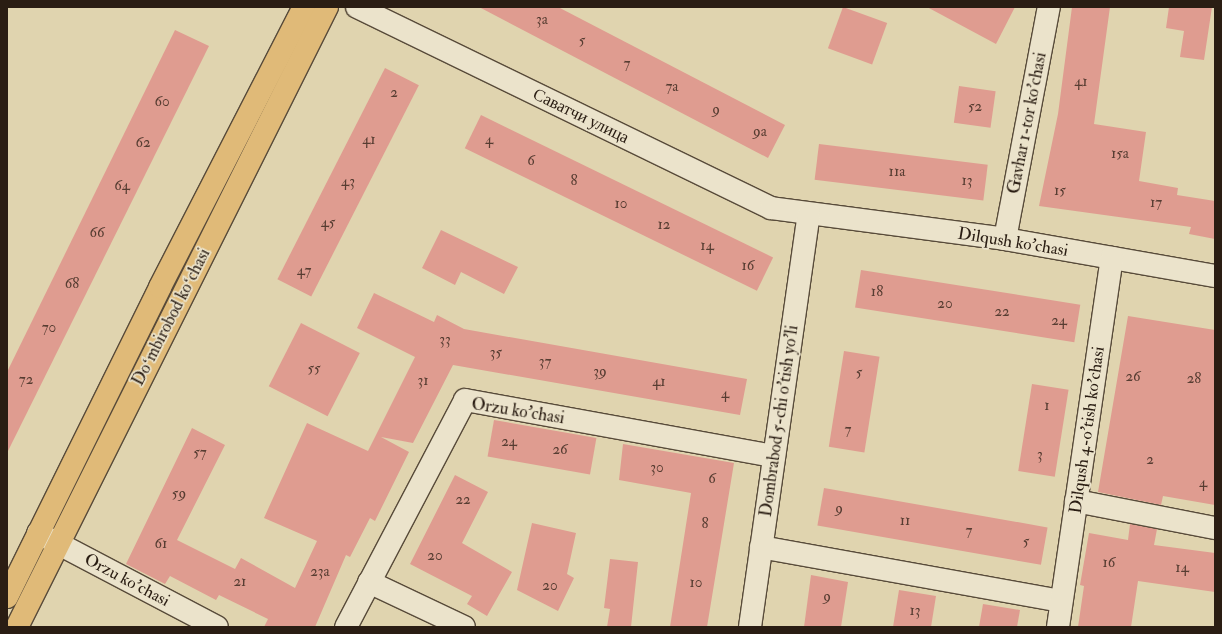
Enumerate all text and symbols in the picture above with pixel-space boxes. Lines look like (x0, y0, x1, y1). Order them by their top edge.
house number: 3a (536, 11, 548, 29)
house number: 5 (579, 32, 585, 50)
street label: Gavhar 1-tor ko'chasi (1003, 50, 1051, 196)
house number: 7 (624, 55, 630, 73)
house number: 41 (1074, 73, 1088, 91)
house number: 7a (665, 78, 679, 96)
house number: 2 (390, 84, 398, 102)
street label: Саватчи улица (530, 84, 632, 148)
house number: 60 (154, 93, 170, 111)
house number: 52 (968, 98, 982, 116)
house number: 9 (712, 101, 720, 119)
house number: 9a (753, 123, 767, 141)
house number: 41 (362, 131, 376, 149)
house number: 4 (485, 131, 493, 149)
house number: 62 (135, 134, 151, 152)
house number: 15a (1111, 145, 1129, 163)
house number: 6 (527, 152, 535, 170)
house number: 11a (889, 163, 905, 181)
house number: 8 (570, 172, 578, 190)
house number: 13 (961, 172, 973, 190)
house number: 43 (341, 173, 355, 191)
house number: 64 (114, 177, 130, 195)
house number: 15 (1054, 182, 1066, 200)
house number: 17 (1150, 194, 1162, 212)
house number: 10 (615, 195, 627, 213)
house number: 45 (321, 214, 335, 232)
house number: 12 (658, 216, 670, 234)
street label: Dilqush ko'chasi (956, 223, 1070, 261)
house number: 66 (89, 224, 105, 242)
house number: 14 (700, 237, 714, 255)
street label: Doʻmbirobod koʻchasi (128, 245, 214, 389)
house number: 16 (742, 257, 754, 275)
house number: 47 (297, 262, 311, 280)
house number: 68 (65, 275, 79, 293)
house number: 18 (871, 283, 883, 301)
house number: 20 (937, 295, 953, 313)
house number: 22 (994, 303, 1010, 321)
house number: 24 (1051, 312, 1067, 330)
house number: 70 (42, 319, 56, 337)
street label: Dombrabod 5-chi o'tish yo'li (755, 324, 803, 518)
house number: 33 (439, 331, 451, 349)
house number: 35 (490, 344, 502, 362)
street label: Dilqush 4-o'tish ko'chasi (1065, 345, 1109, 515)
house number: 37 (539, 353, 551, 371)
house number: 55 (307, 360, 321, 378)
house number: 39 (593, 363, 607, 381)
house number: 5 (856, 364, 862, 382)
house number: 26 (1125, 368, 1141, 386)
house number: 28 (1187, 370, 1201, 388)
house number: 72 (19, 371, 33, 389)
house number: 31 (417, 372, 429, 390)
house number: 41 (652, 373, 666, 391)
house number: 4 (721, 385, 729, 403)
street label: Orzu ko'chasi (470, 394, 566, 428)
house number: 1 (1044, 397, 1050, 415)
house number: 7 (845, 421, 851, 439)
house number: 24 (501, 433, 517, 451)
house number: 26 (552, 441, 568, 459)
house number: 57 (193, 444, 207, 462)
house number: 3 (1037, 446, 1043, 464)
house number: 2 (1146, 451, 1154, 469)
house number: 30 (650, 459, 664, 477)
house number: 6 (708, 470, 716, 488)
house number: 4 (1199, 474, 1207, 492)
house number: 59 (172, 485, 186, 503)
house number: 22 (455, 491, 471, 509)
house number: 9 (835, 500, 843, 518)
house number: 11 (900, 512, 910, 530)
house number: 8 (701, 515, 709, 533)
house number: 7 (966, 522, 972, 540)
house number: 5 (1023, 533, 1029, 551)
house number: 61 (155, 535, 167, 553)
house number: 20 (427, 547, 443, 565)
street label: Orzu ko'chasi (81, 549, 173, 611)
house number: 16 (1103, 554, 1115, 572)
house number: 14 (1175, 559, 1189, 577)
house number: 23a (310, 563, 330, 581)
house number: 21 (234, 573, 246, 591)
house number: 10 (690, 574, 702, 592)
house number: 20 (542, 577, 558, 595)
house number: 9 (823, 588, 831, 606)
house number: 13 (909, 602, 921, 620)

